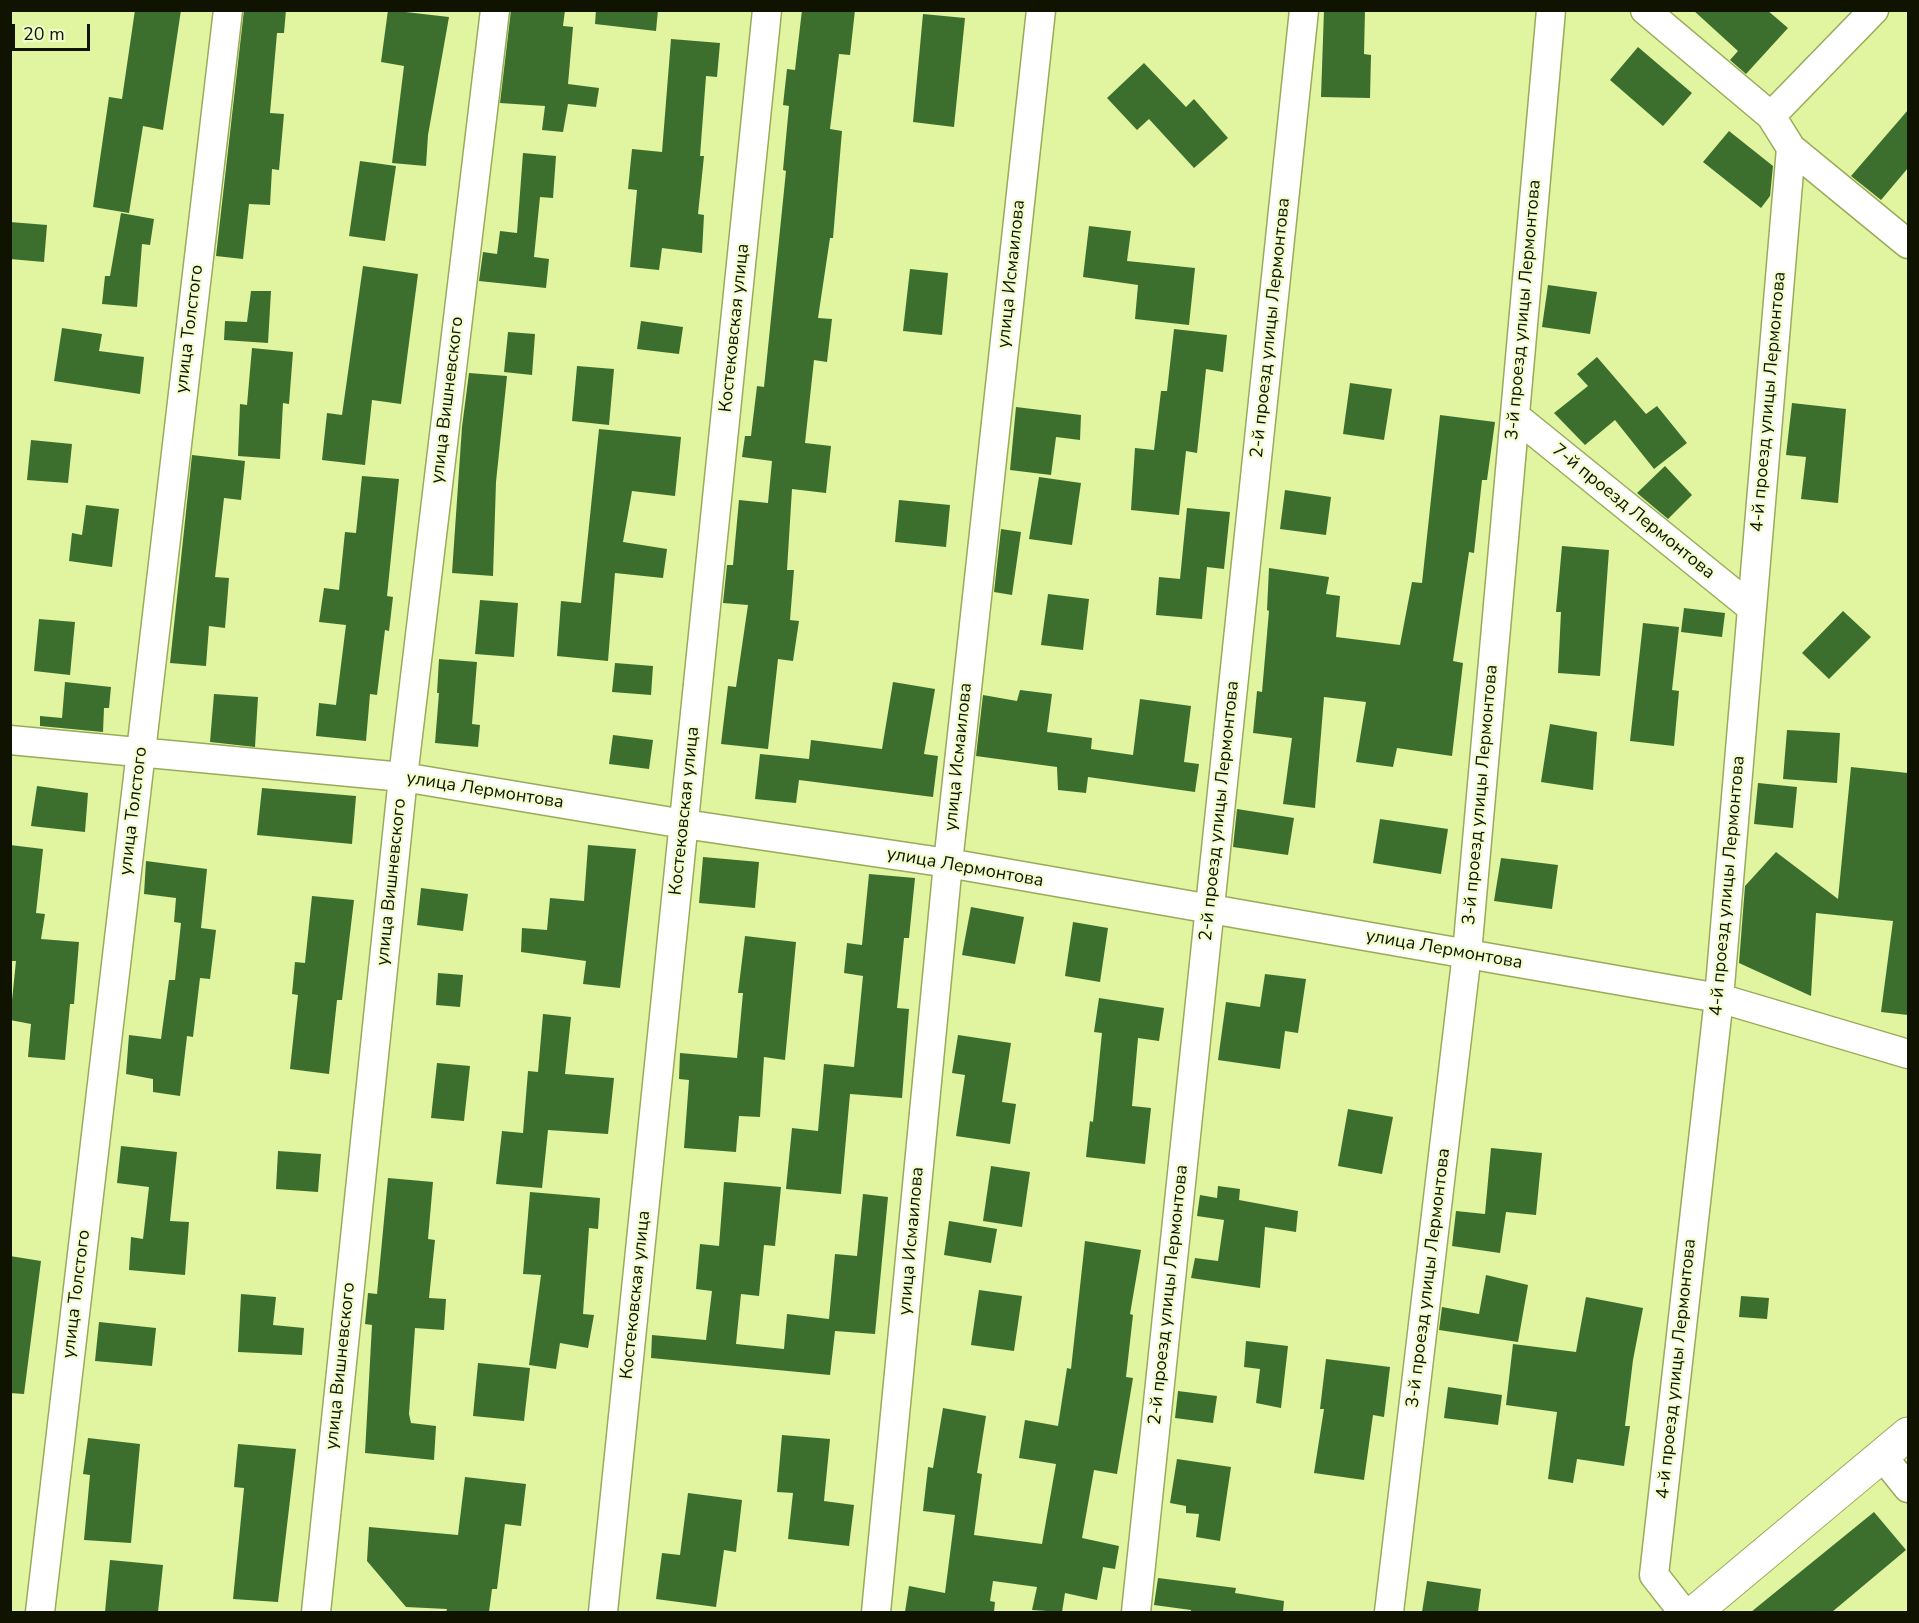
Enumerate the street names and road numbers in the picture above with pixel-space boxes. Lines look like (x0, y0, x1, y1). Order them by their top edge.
street label: 3-й проезд улицы Лермонтова (1502, 179, 1546, 441)
street label: 2-й проезд улицы Лермонтова (1247, 197, 1295, 459)
street label: улица Исмаилова (993, 199, 1031, 349)
street label: Костековская улица (715, 243, 755, 413)
street label: улица Толстого (171, 264, 209, 394)
street label: 4-й проезд улицы Лермонтова (1747, 271, 1791, 533)
street label: улица Вишневского (427, 315, 469, 485)
street label: 7-й проезд Лермонтова (1547, 440, 1719, 584)
street label: 3-й проезд улицы Лермонтова (1459, 664, 1503, 926)
street label: 2-й проезд улицы Лермонтова (1196, 680, 1244, 942)
street label: улица Исмаилова (940, 682, 978, 832)
street label: Костековская улица (665, 726, 705, 896)
street label: улица Толстого (115, 746, 153, 876)
street label: 4-й проезд улицы Лермонтова (1706, 755, 1750, 1017)
street label: улица Лермонтова (405, 768, 565, 814)
street label: улица Вишневского (372, 797, 412, 967)
street label: улица Лермонтова (885, 844, 1045, 892)
street label: улица Лермонтова (1364, 926, 1524, 974)
street label: 3-й проезд улицы Лермонтова (1402, 1147, 1456, 1409)
street label: 2-й проезд улицы Лермонтова (1145, 1164, 1193, 1426)
street label: улица Исмаилова (895, 1166, 929, 1316)
street label: Костековская улица (616, 1210, 656, 1380)
street label: улица Толстого (58, 1229, 96, 1359)
street label: 4-й проезд улицы Лермонтова (1653, 1238, 1701, 1500)
street label: улица Вишневского (321, 1281, 361, 1451)

